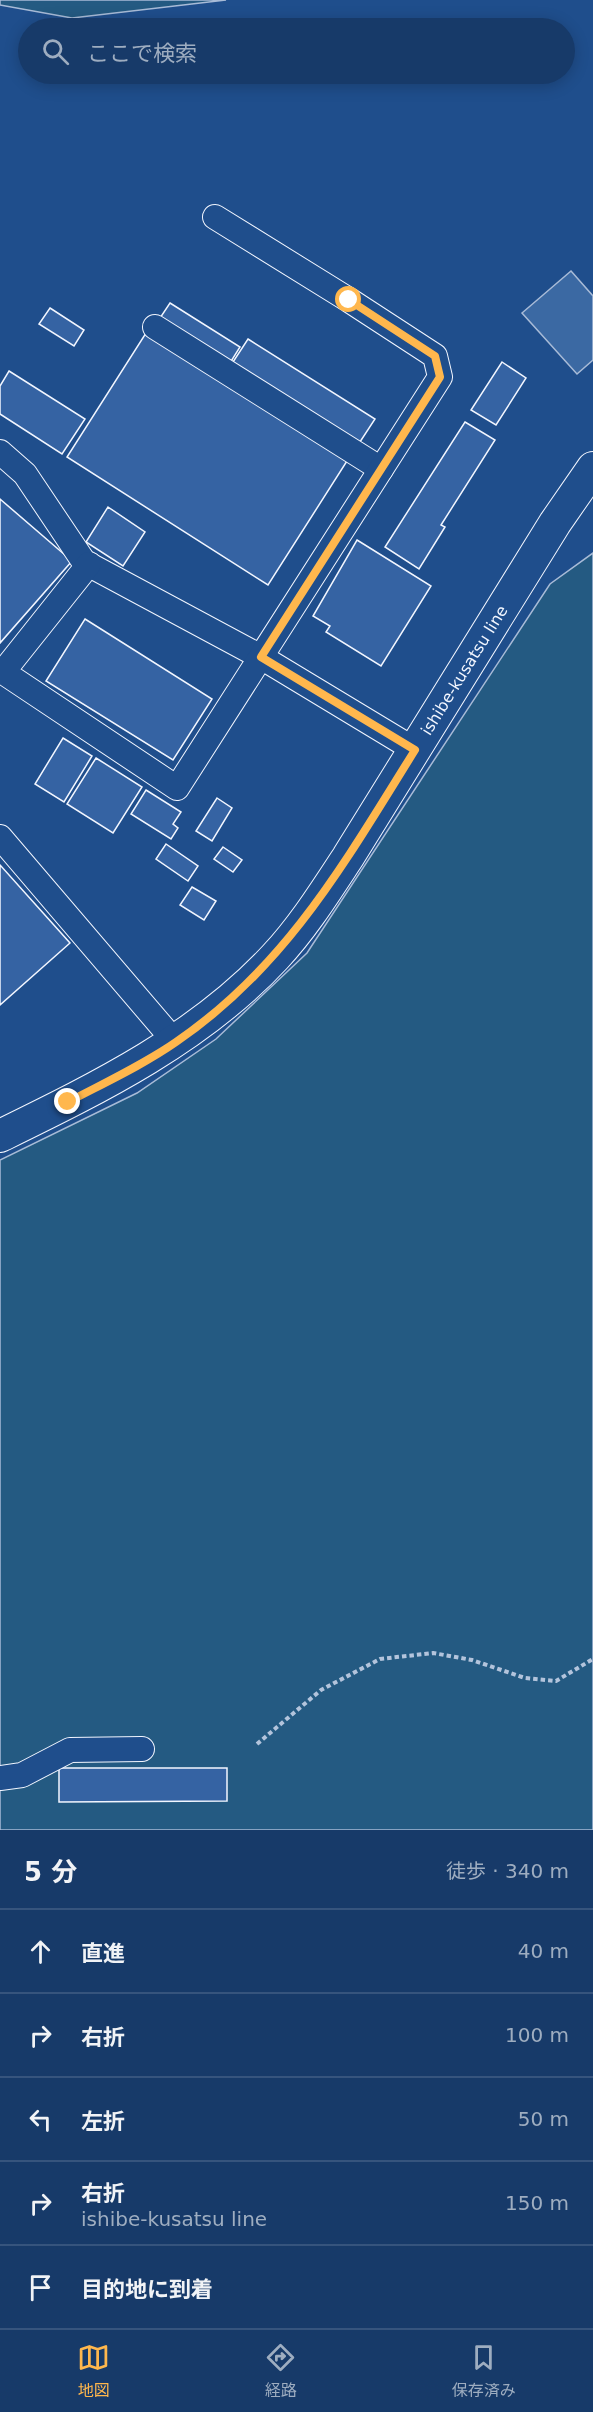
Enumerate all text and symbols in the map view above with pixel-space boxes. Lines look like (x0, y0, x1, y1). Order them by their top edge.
search box (18, 18, 575, 84)
icon: search (39, 35, 72, 68)
text: ここで検索 (87, 41, 197, 66)
route start (335, 286, 361, 312)
street label: ishibe-kusatsu line (417, 602, 511, 738)
route end (54, 1088, 80, 1114)
text: 5 分 (24, 1857, 77, 1887)
text: 徒歩 · 340 m (446, 1859, 569, 1883)
icon: ahead (24, 1935, 57, 1968)
text: 40 m (518, 1939, 569, 1963)
text: 直進 (81, 1941, 125, 1966)
icon: right (24, 2019, 57, 2052)
text: 100 m (505, 2023, 569, 2047)
text: 右折 (81, 2025, 125, 2050)
icon: left (24, 2103, 57, 2136)
text: 50 m (518, 2107, 569, 2131)
text: 左折 (81, 2109, 125, 2134)
text: 右折 (81, 2181, 125, 2206)
icon: right (24, 2187, 57, 2220)
text: 150 m (505, 2191, 569, 2215)
text: ishibe-kusatsu line (81, 2207, 267, 2231)
icon: arrive (24, 2271, 57, 2304)
text: 目的地に到着 (81, 2277, 213, 2302)
tab: 地図 (77, 2341, 110, 2401)
tab: 経路 (264, 2341, 297, 2401)
tab: 保存済み (452, 2341, 516, 2401)

